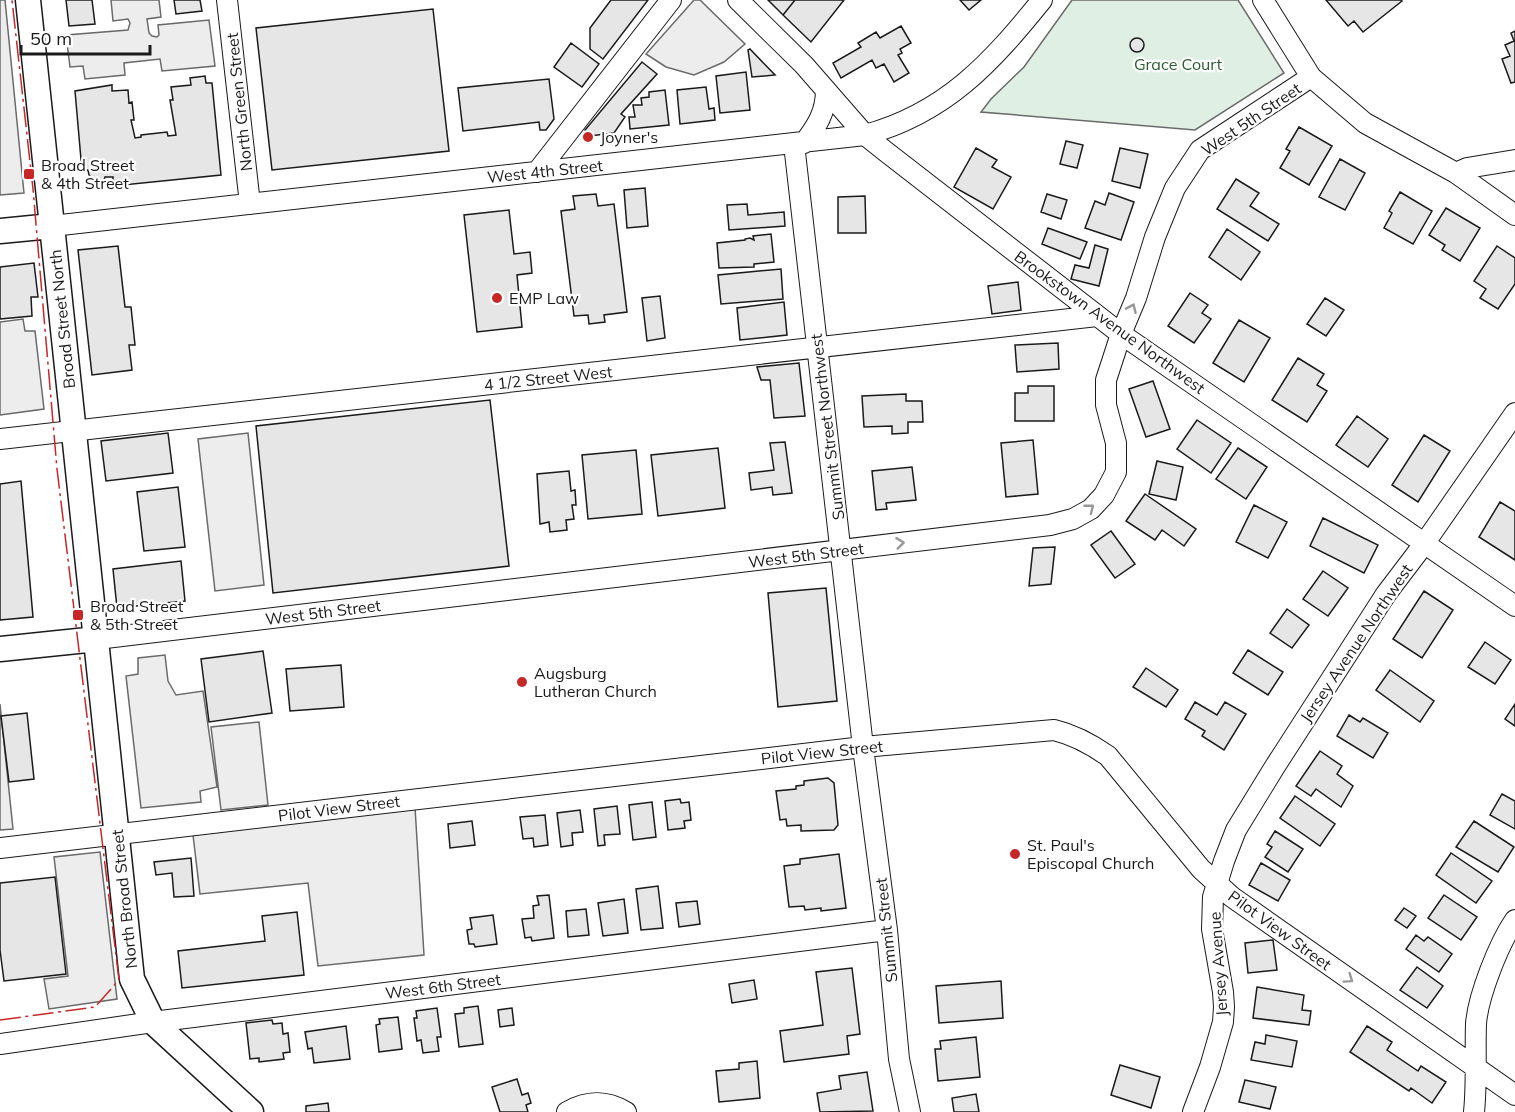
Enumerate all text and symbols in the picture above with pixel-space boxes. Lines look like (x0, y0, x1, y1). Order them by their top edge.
scale bar (21, 18, 150, 56)
text: 50 m (30, 27, 72, 50)
street label: North Green Street (222, 31, 256, 172)
park label: Grace Court (1134, 54, 1223, 74)
street label: West 5th Street (1197, 78, 1305, 160)
place label: Joyner's (600, 127, 658, 147)
marker: Joyner's (581, 130, 595, 144)
place label: Broad Street & 4th Street (41, 155, 135, 193)
street label: West 4th Street (486, 155, 604, 187)
marker: Broad Street & 4th Street (22, 167, 36, 181)
street label: Brookstown Avenue Northwest (1011, 246, 1210, 398)
street label: Broad Street North (45, 248, 79, 390)
place label: EMP Law (509, 288, 579, 308)
marker: EMP Law (490, 291, 504, 305)
one-way arrow (1125, 303, 1137, 314)
street label: Summit Street Northwest (806, 332, 848, 521)
street label: 4 1/2 Street West (483, 361, 614, 395)
one-way arrow (1083, 505, 1094, 516)
street label: West 5th Street (747, 538, 865, 572)
one-way arrow (895, 538, 905, 550)
street label: Jersey Avenue Northwest (1295, 560, 1417, 726)
street label: West 5th Street (264, 595, 382, 629)
place label: Broad Street & 5th Street (90, 596, 184, 634)
marker: Broad Street & 5th Street (71, 608, 85, 622)
place label: Augsburg Lutheran Church (534, 663, 657, 701)
marker: Augsburg Lutheran Church (515, 675, 529, 689)
street label: Pilot View Street (760, 736, 884, 768)
street label: Pilot View Street (277, 791, 402, 825)
street label: North Broad Street (107, 828, 141, 970)
place label: St. Paul's Episcopal Church (1027, 835, 1154, 873)
marker: St. Paul's Episcopal Church (1008, 847, 1022, 861)
street label: Summit Street (871, 876, 901, 983)
street label: Pilot View Street (1224, 886, 1336, 974)
street label: Jersey Avenue (1204, 911, 1232, 1017)
street label: West 6th Street (384, 969, 502, 1003)
one-way arrow (1342, 972, 1353, 983)

